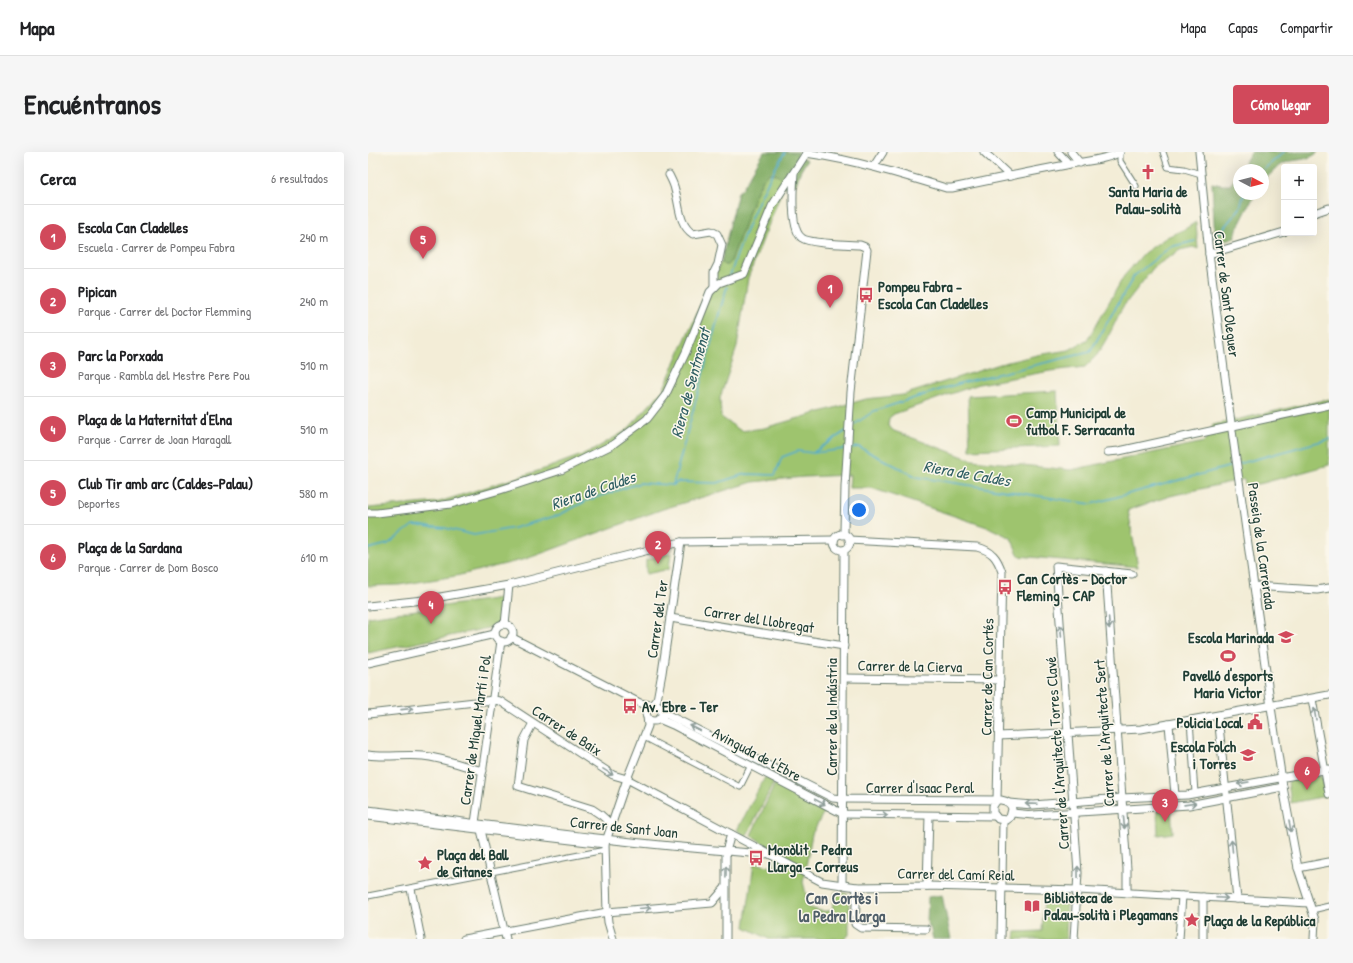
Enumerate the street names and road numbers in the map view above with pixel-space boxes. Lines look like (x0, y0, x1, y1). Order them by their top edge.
street label: Carrer de Sant Oleguer (1209, 230, 1245, 359)
street label: Passeig de la Carrerada (1243, 481, 1281, 611)
street label: Carrer del Ter (641, 578, 673, 660)
street label: Carrer del Llobregat (702, 600, 816, 638)
street label: Carrer de Can Cortés (975, 618, 999, 736)
street label: Carrer de Miquel Martí i Pol (454, 654, 496, 806)
street label: Carrer de la Cierva (857, 655, 963, 677)
street label: Carrer de l'Arquitecte Torres Clavé (1040, 656, 1074, 850)
street label: Carrer de la Indústria (821, 658, 842, 776)
street label: Carrer de l'Arquitecte Sert (1088, 658, 1120, 807)
street label: Carrer de Baix (528, 699, 606, 761)
street label: Avinguda de l'Ebre (709, 722, 805, 786)
street label: Carrer d'Isaac Peral (866, 777, 974, 798)
street label: Carrer de Sant Joan (569, 811, 679, 843)
street label: Carrer del Camí Reial (897, 862, 1015, 886)

